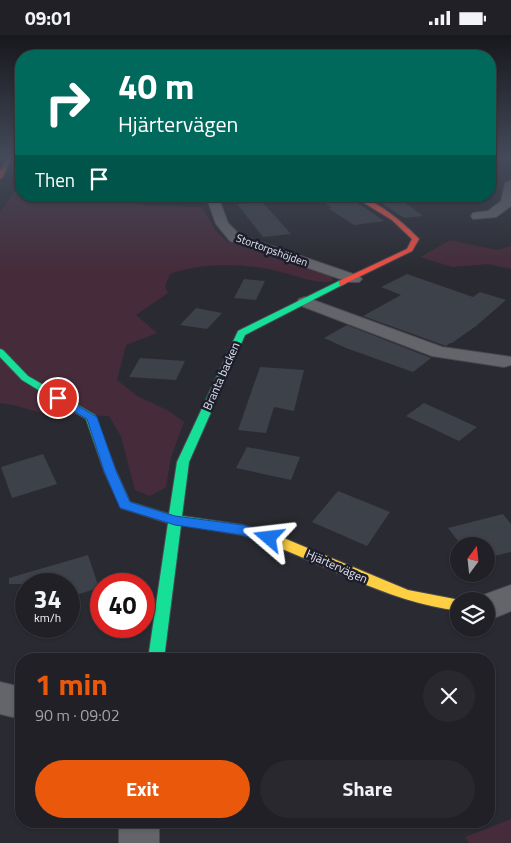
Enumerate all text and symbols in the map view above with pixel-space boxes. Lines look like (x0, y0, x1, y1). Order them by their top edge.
text: 09:01 (25, 3, 72, 32)
text: 40 m (118, 59, 194, 113)
icon: right (35, 70, 100, 135)
text: Hjärtervägen (118, 107, 238, 141)
text: Then (35, 165, 75, 194)
icon: arrive (85, 165, 113, 193)
street label: Stortorpshöjden (234, 230, 310, 270)
street label: Branta backen (198, 339, 244, 413)
pin (37, 377, 79, 419)
icon: arrive (44, 384, 72, 412)
position arrow (242, 511, 294, 563)
north arrow (450, 537, 495, 583)
map controls (450, 537, 495, 637)
street label: Hjärtervägen (303, 544, 371, 588)
speed limit sign: 40 (90, 573, 155, 638)
text: 34 (33, 580, 62, 618)
button: layers (450, 592, 495, 637)
text: km/h (34, 608, 61, 627)
text: 1 min (35, 661, 108, 707)
button: close (423, 670, 475, 722)
text: 90 m · 09:02 (35, 703, 120, 727)
button: Exit (35, 760, 250, 818)
button: Share (260, 760, 475, 818)

